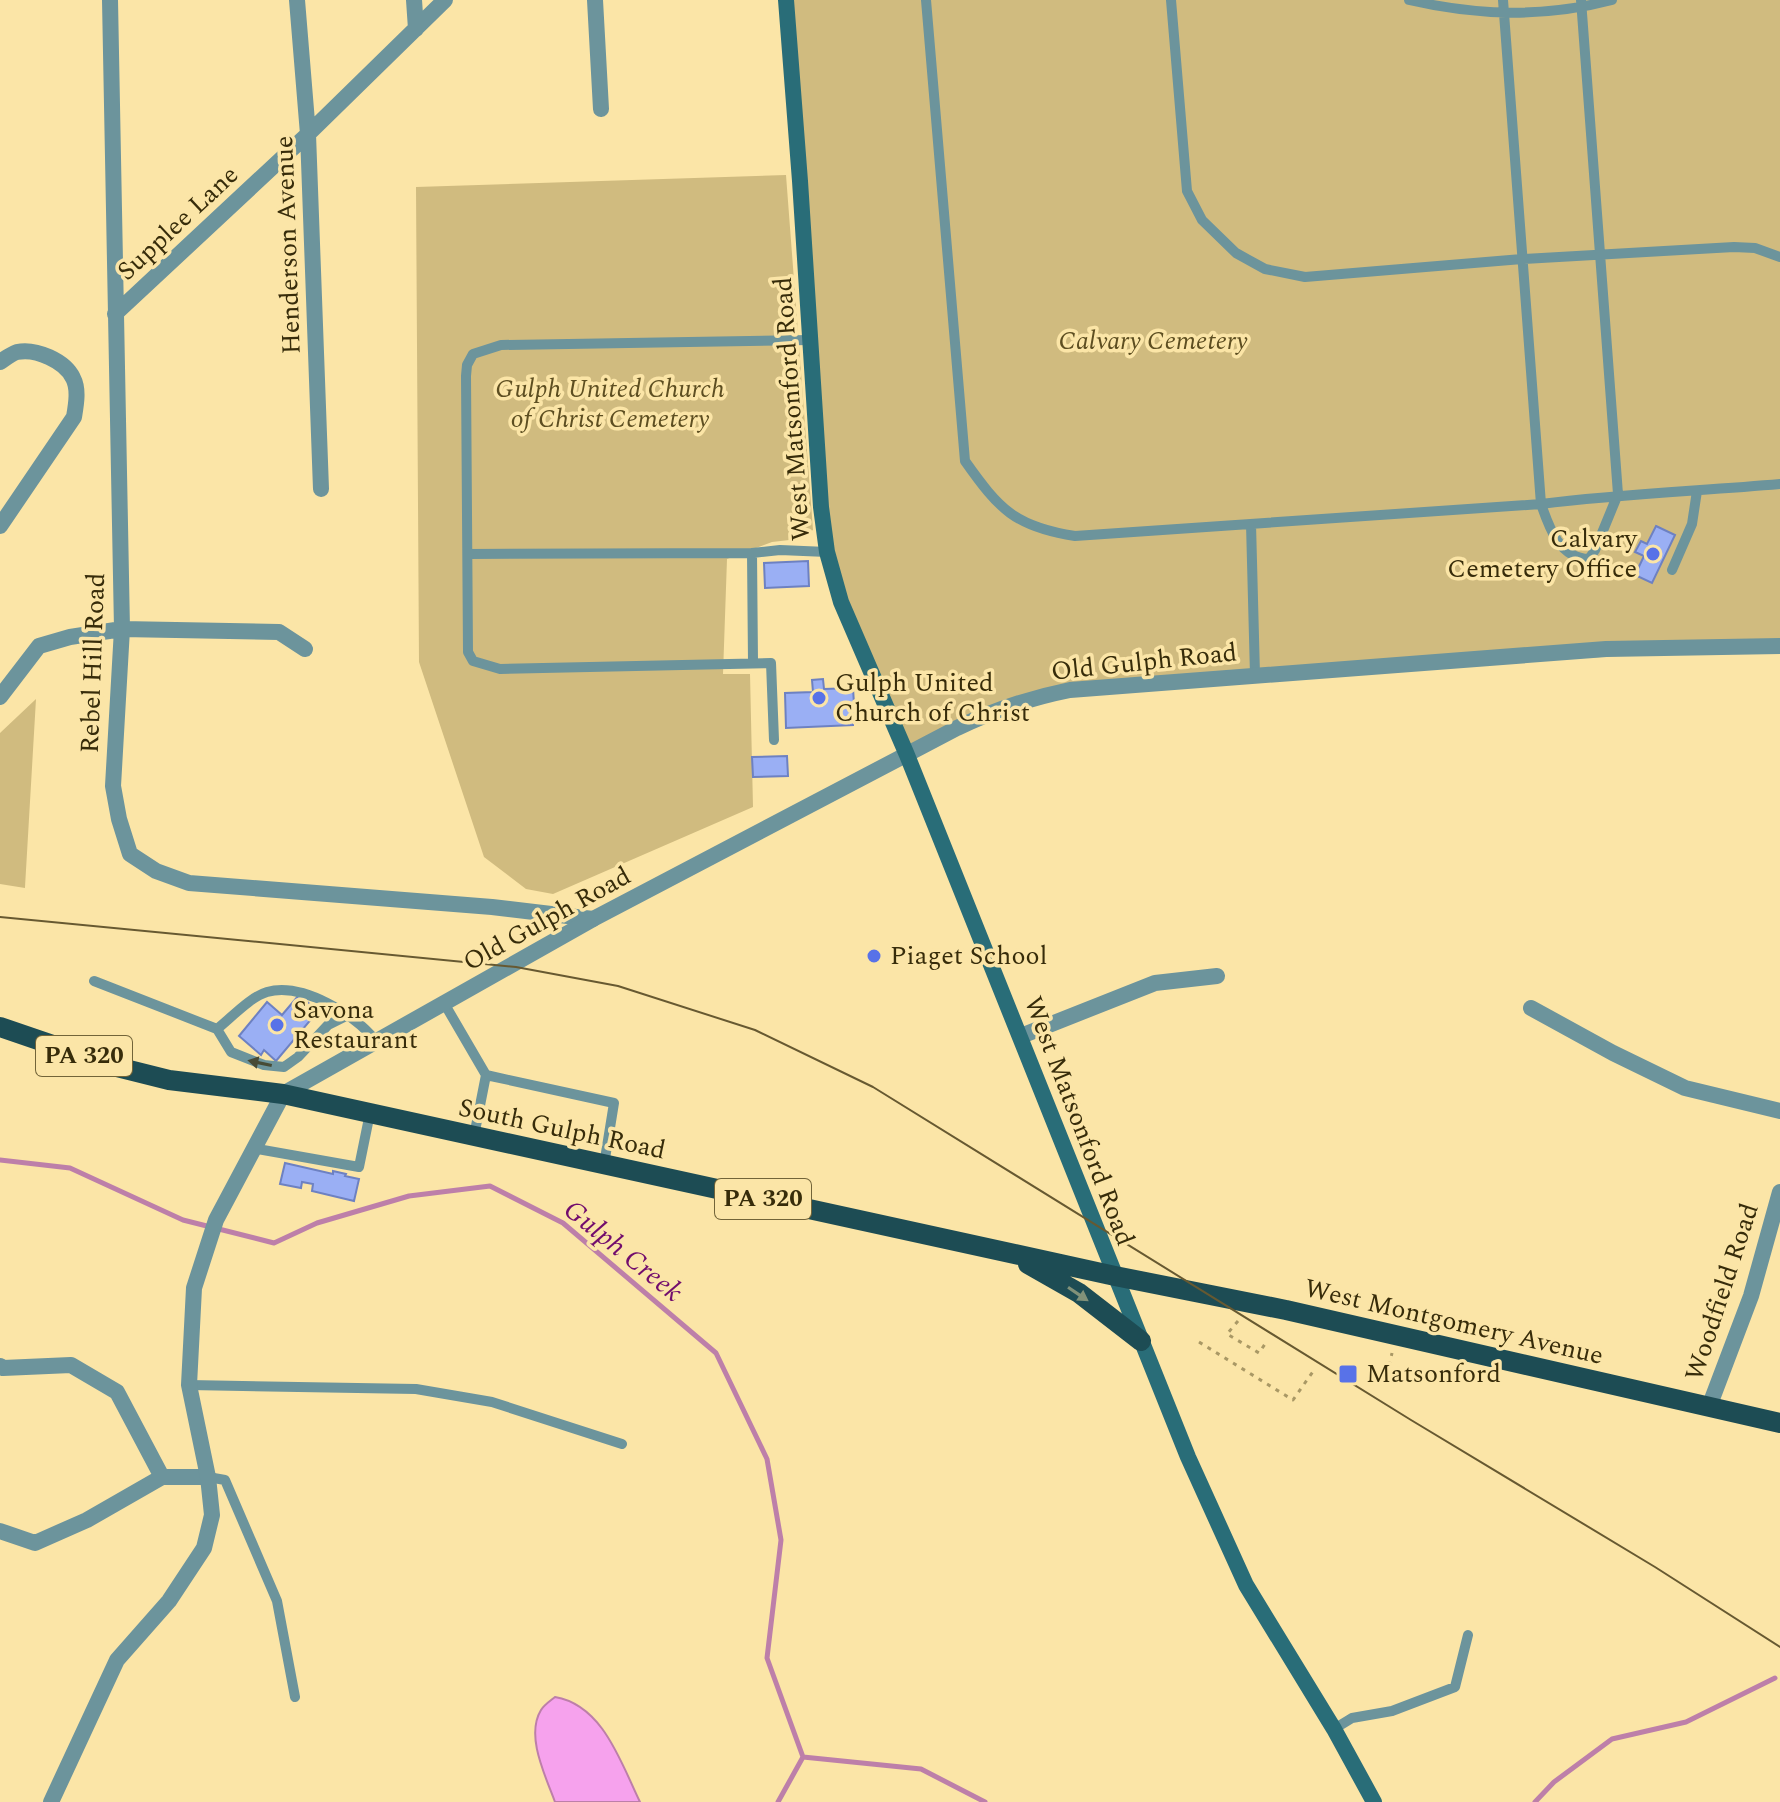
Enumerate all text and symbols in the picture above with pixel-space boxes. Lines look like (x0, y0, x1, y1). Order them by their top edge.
street label: Henderson Avenue (264, 135, 312, 355)
street label: Supplee Lane (108, 156, 248, 290)
street label: West Matsonford Road (763, 276, 821, 542)
park label: Calvary Cemetery (1058, 321, 1248, 361)
park label: Gulph United Church of Christ Cemetery (495, 369, 725, 439)
place label: Calvary Cemetery Office (1447, 519, 1639, 589)
marker: Calvary Cemetery Office (1644, 545, 1662, 563)
street label: Rebel Hill Road (70, 572, 116, 754)
street label: Old Gulph Road (1049, 632, 1239, 692)
place label: Gulph United Church of Christ (835, 663, 1030, 733)
marker: Gulph United Church of Christ (810, 689, 828, 707)
street label: Old Gulph Road (456, 856, 638, 982)
place label: Piaget School (890, 936, 1047, 976)
marker: Piaget School (865, 947, 883, 965)
place label: Savona Restaurant (293, 990, 418, 1060)
street label: West Matsonford Road (1013, 990, 1145, 1252)
marker: Savona Restaurant (268, 1016, 286, 1034)
road number: PA 320 (36, 1036, 132, 1076)
one-way arrow (248, 1056, 273, 1069)
street label: South Gulph Road (455, 1088, 669, 1170)
road number: PA 320 (715, 1179, 811, 1219)
water label: Gulph Creek (554, 1189, 692, 1313)
street label: Woodfield Road (1674, 1198, 1770, 1386)
street label: West Montgomery Avenue (1301, 1268, 1607, 1376)
one-way arrow (1068, 1286, 1089, 1301)
place label: Matsonford (1366, 1354, 1501, 1394)
marker: Matsonford (1337, 1363, 1359, 1385)

